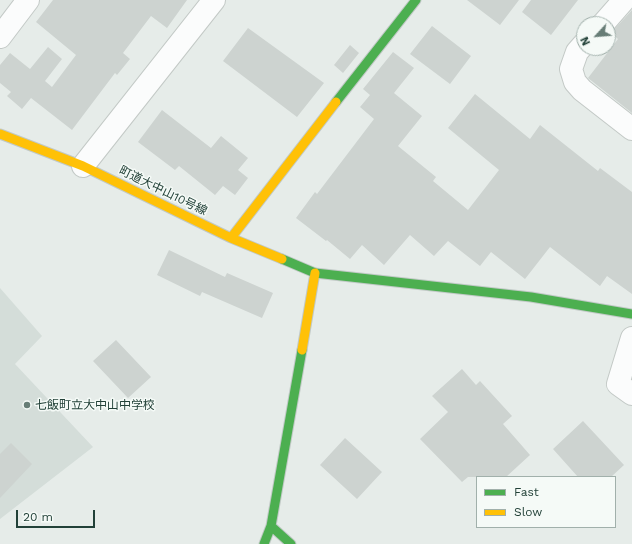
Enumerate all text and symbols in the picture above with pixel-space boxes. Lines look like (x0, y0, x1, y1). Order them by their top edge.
north arrow (576, 16, 616, 56)
text: N (578, 35, 593, 48)
street label: 町道大中山10号線 (117, 163, 209, 219)
place label: 七飯町立大中山中学校 (35, 398, 155, 412)
marker: 七飯町立大中山中学校 (22, 400, 32, 410)
legend (476, 476, 616, 528)
text: Fast (514, 485, 539, 499)
scale bar (18, 502, 97, 528)
text: Slow (514, 505, 542, 519)
text: 20 m (23, 510, 53, 524)

